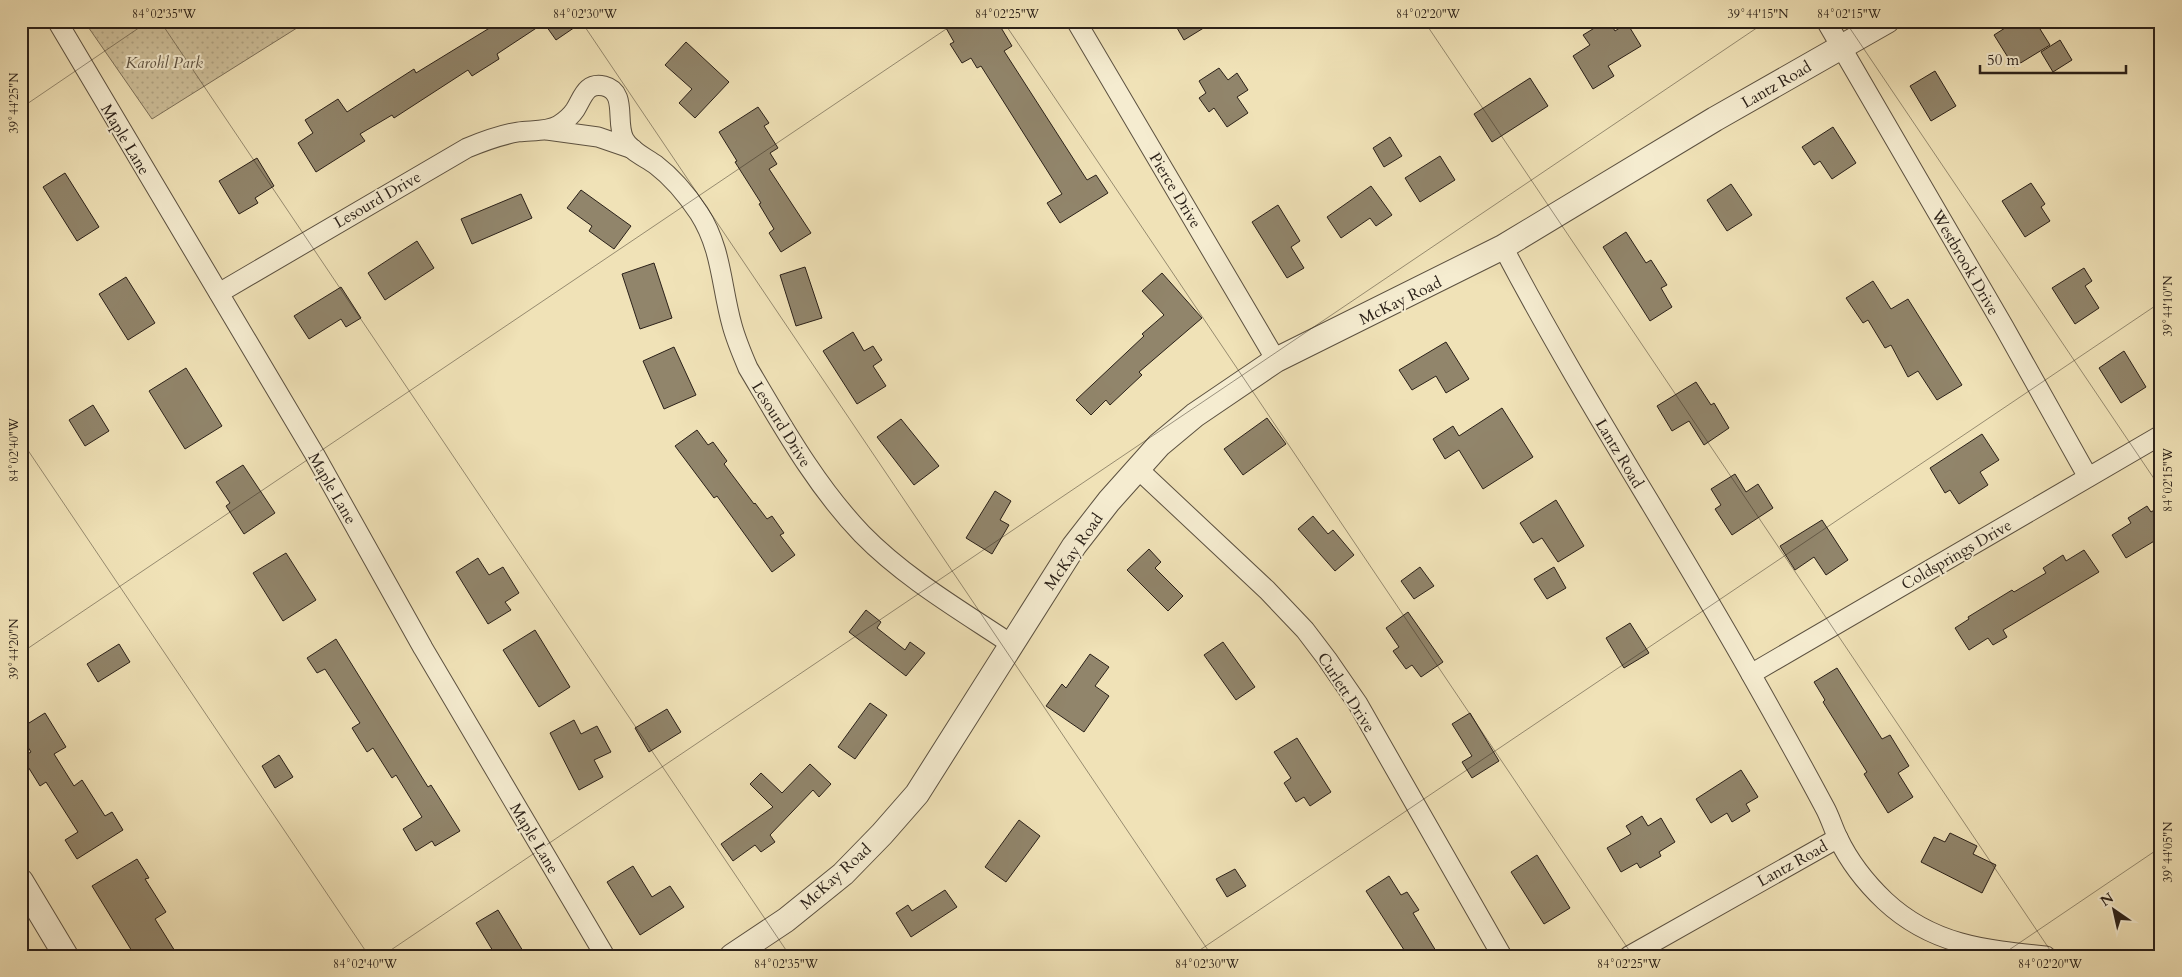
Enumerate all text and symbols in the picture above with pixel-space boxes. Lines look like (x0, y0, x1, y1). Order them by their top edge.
text: 84°02'35"W (132, 6, 197, 22)
text: 84°02'30"W (553, 6, 618, 22)
text: 84°02'25"W (975, 6, 1040, 22)
text: 84°02'20"W (1396, 6, 1461, 22)
text: 39°44'15"N (1728, 6, 1789, 22)
text: 84°02'15"W (1817, 6, 1882, 22)
scale bar (1980, 42, 2126, 74)
text: 50 m (1987, 50, 2019, 70)
park label: Karohl Park (125, 52, 203, 74)
street label: Lantz Road (1738, 56, 1816, 114)
text: 39°44'25"N (6, 72, 22, 133)
street label: Maple Lane (95, 100, 155, 179)
street label: Pierce Drive (1144, 149, 1206, 232)
street label: Lesourd Drive (330, 166, 425, 234)
street label: Westbrook Drive (1925, 205, 2004, 319)
street label: McKay Road (1356, 271, 1446, 330)
text: 39°44'10"N (2160, 275, 2176, 336)
street label: Lesourd Drive (746, 378, 816, 472)
street label: Lantz Road (1590, 415, 1649, 493)
text: 84°02'40"W (6, 417, 22, 482)
text: 84°02'15"W (2160, 447, 2176, 512)
street label: Maple Lane (303, 449, 361, 528)
street label: McKay Road (1039, 508, 1109, 594)
street label: Coldsprings Drive (1897, 514, 2016, 595)
text: 39°44'20"N (6, 618, 22, 679)
street label: Curlett Drive (1312, 648, 1380, 737)
street label: Maple Lane (504, 799, 564, 878)
text: 39°44'05"N (2160, 821, 2176, 882)
street label: Lantz Road (1753, 835, 1832, 892)
street label: McKay Road (795, 838, 876, 915)
north arrow (2090, 884, 2140, 934)
text: N (2097, 888, 2117, 911)
text: 84°02'40"W (333, 956, 398, 972)
text: 84°02'35"W (754, 956, 819, 972)
text: 84°02'30"W (1175, 956, 1240, 972)
text: 84°02'25"W (1597, 956, 1662, 972)
text: 84°02'20"W (2018, 956, 2083, 972)

